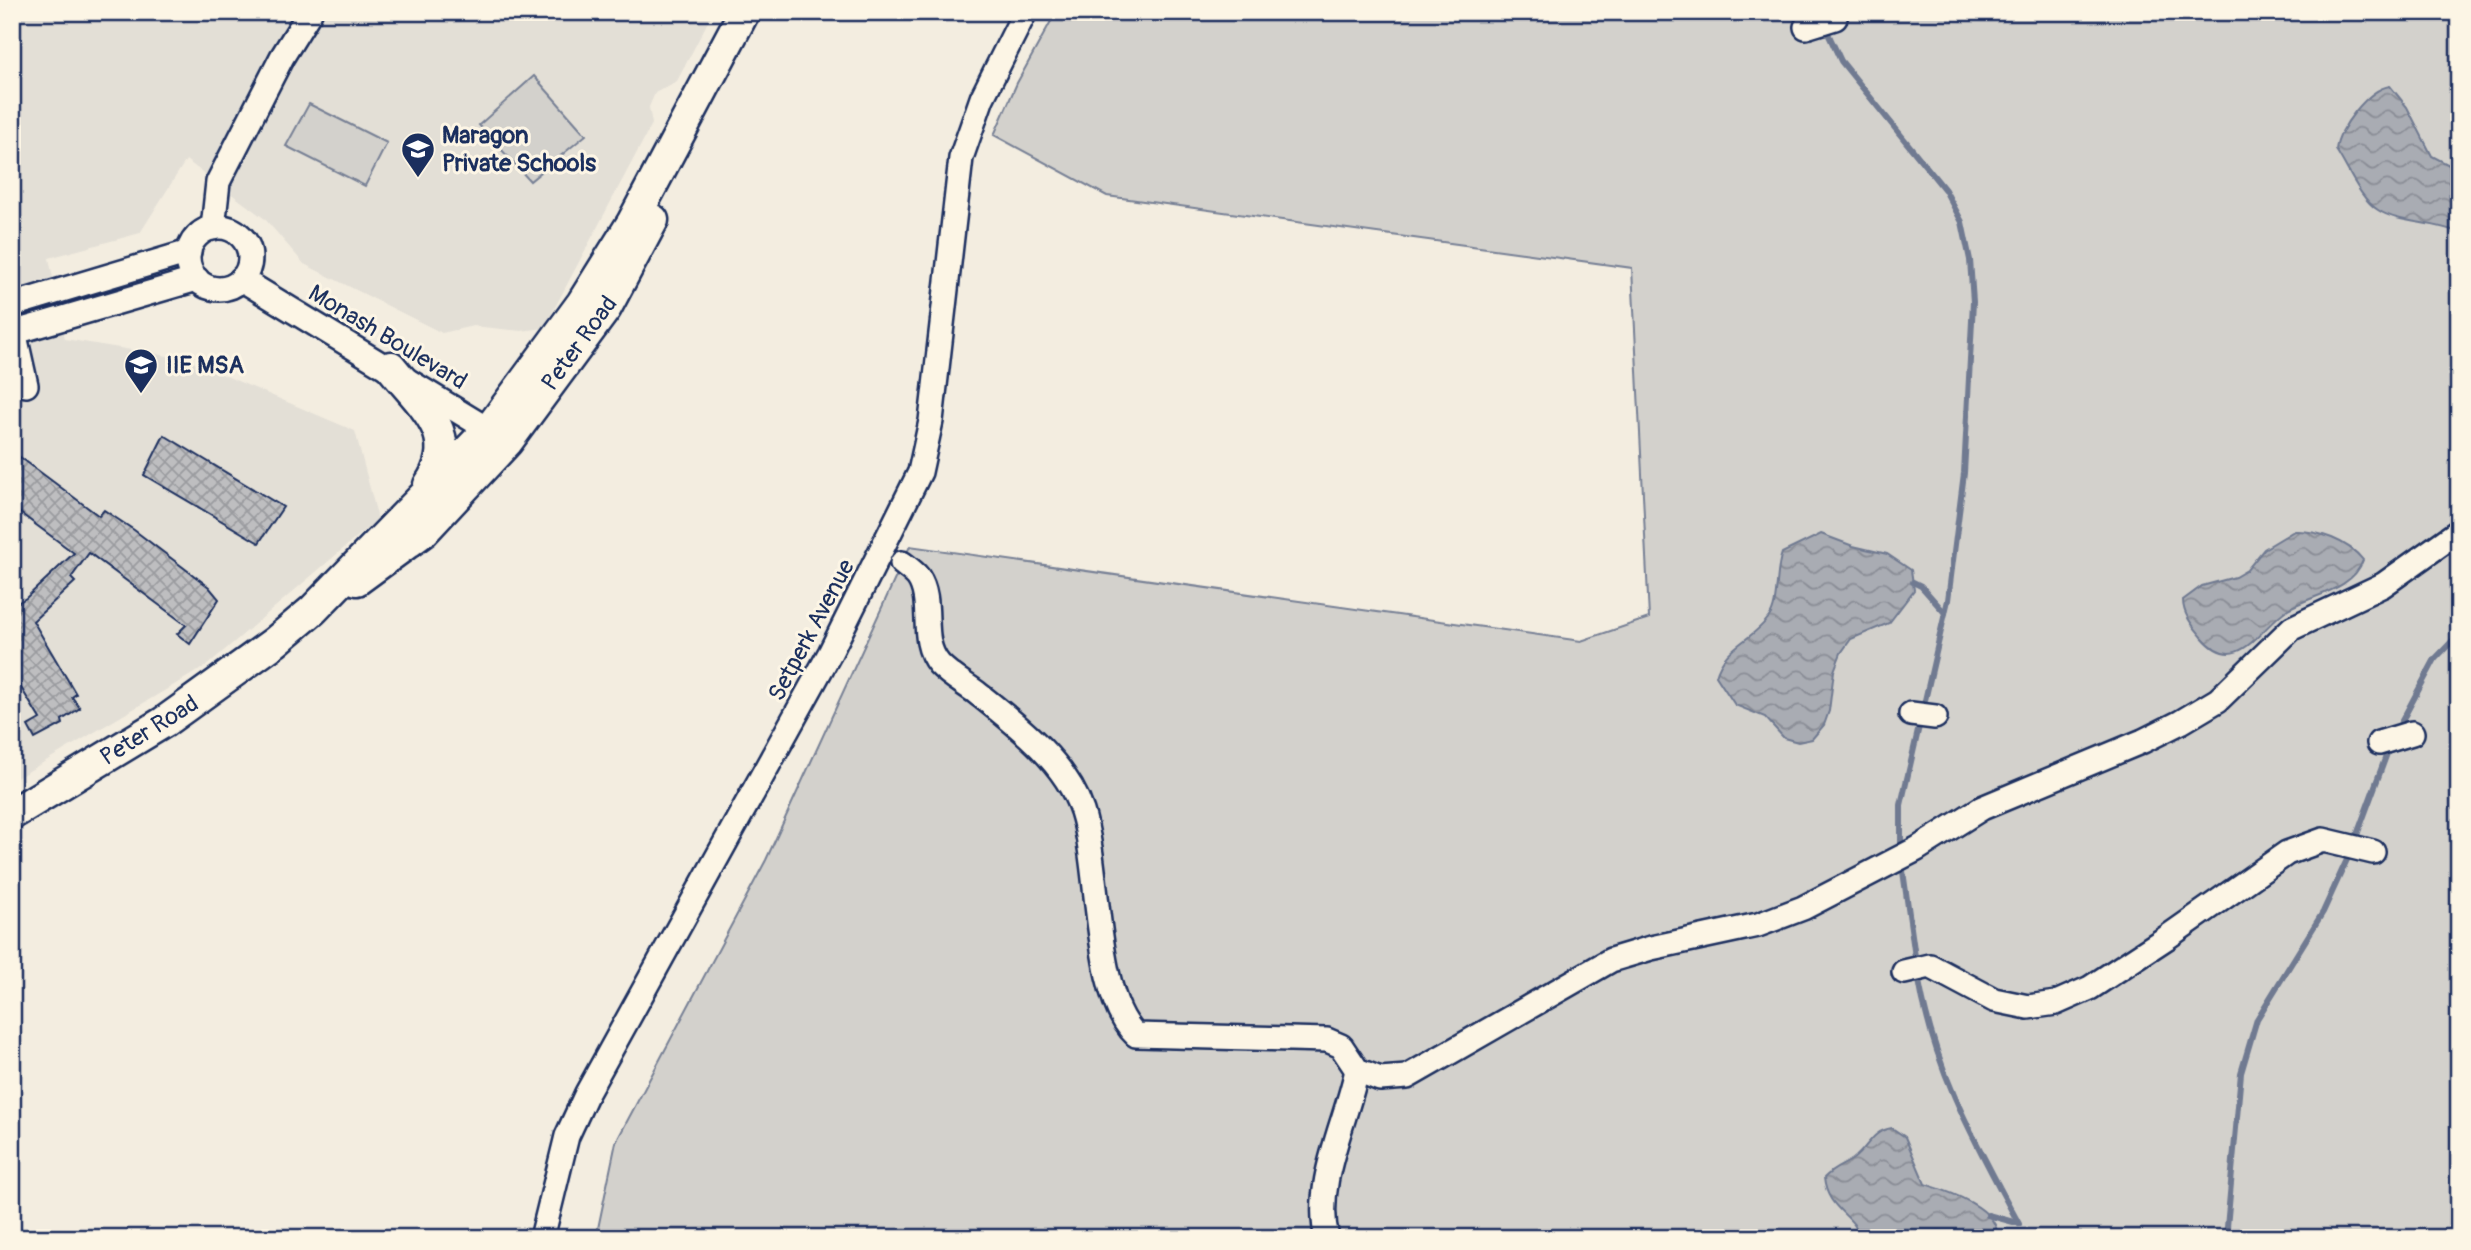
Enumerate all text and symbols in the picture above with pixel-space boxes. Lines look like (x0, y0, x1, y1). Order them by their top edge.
place label: Maragon Private Schools (442, 121, 596, 178)
school or university icon: Maragon Private Schools (399, 130, 437, 179)
street label: Monash Boulevard (303, 279, 472, 396)
street label: Peter Road (535, 290, 623, 396)
school or university icon: IIE MSA (122, 346, 160, 395)
place label: IIE MSA (166, 351, 244, 380)
street label: Setperk Avenue (762, 554, 861, 706)
street label: Peter Road (95, 689, 204, 772)

